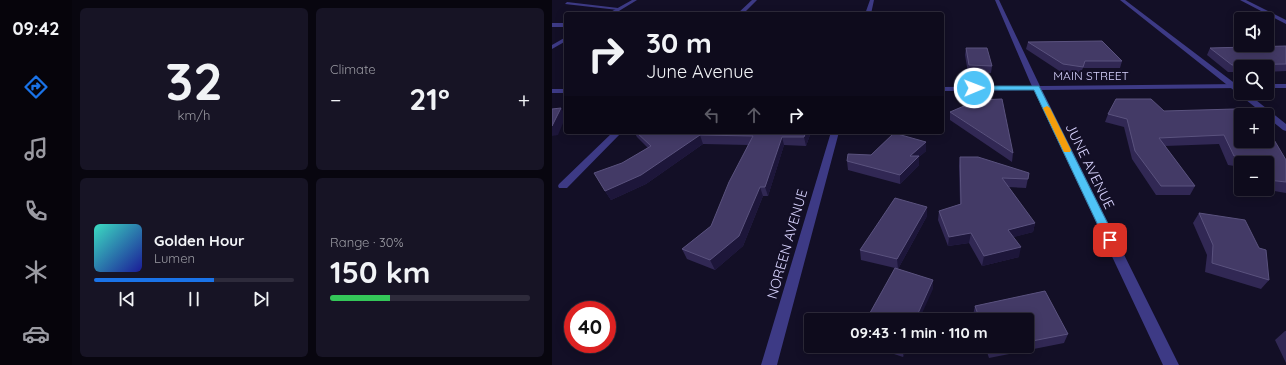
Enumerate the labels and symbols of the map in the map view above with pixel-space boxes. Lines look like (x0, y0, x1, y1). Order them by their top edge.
position arrow (953, 67, 995, 109)
street label: MAIN STREET (1053, 68, 1129, 83)
street label: JUNE AVENUE (1061, 120, 1119, 212)
street label: NOREEN AVENUE (763, 187, 811, 301)
pin (1093, 223, 1127, 257)
speed limit sign: 40 (564, 301, 616, 353)

